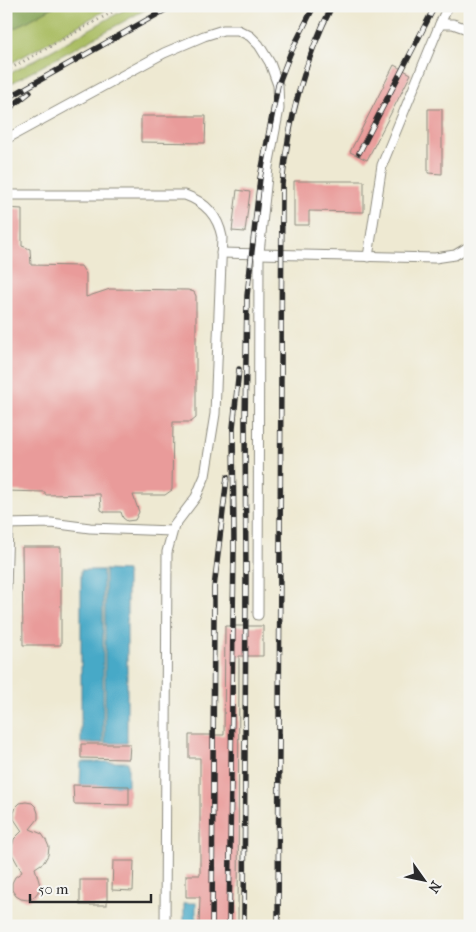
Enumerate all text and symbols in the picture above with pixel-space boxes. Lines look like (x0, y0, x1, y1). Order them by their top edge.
north arrow (398, 854, 448, 904)
scale bar (30, 872, 151, 904)
text: N (424, 878, 445, 896)
text: 50 m (38, 880, 69, 898)

